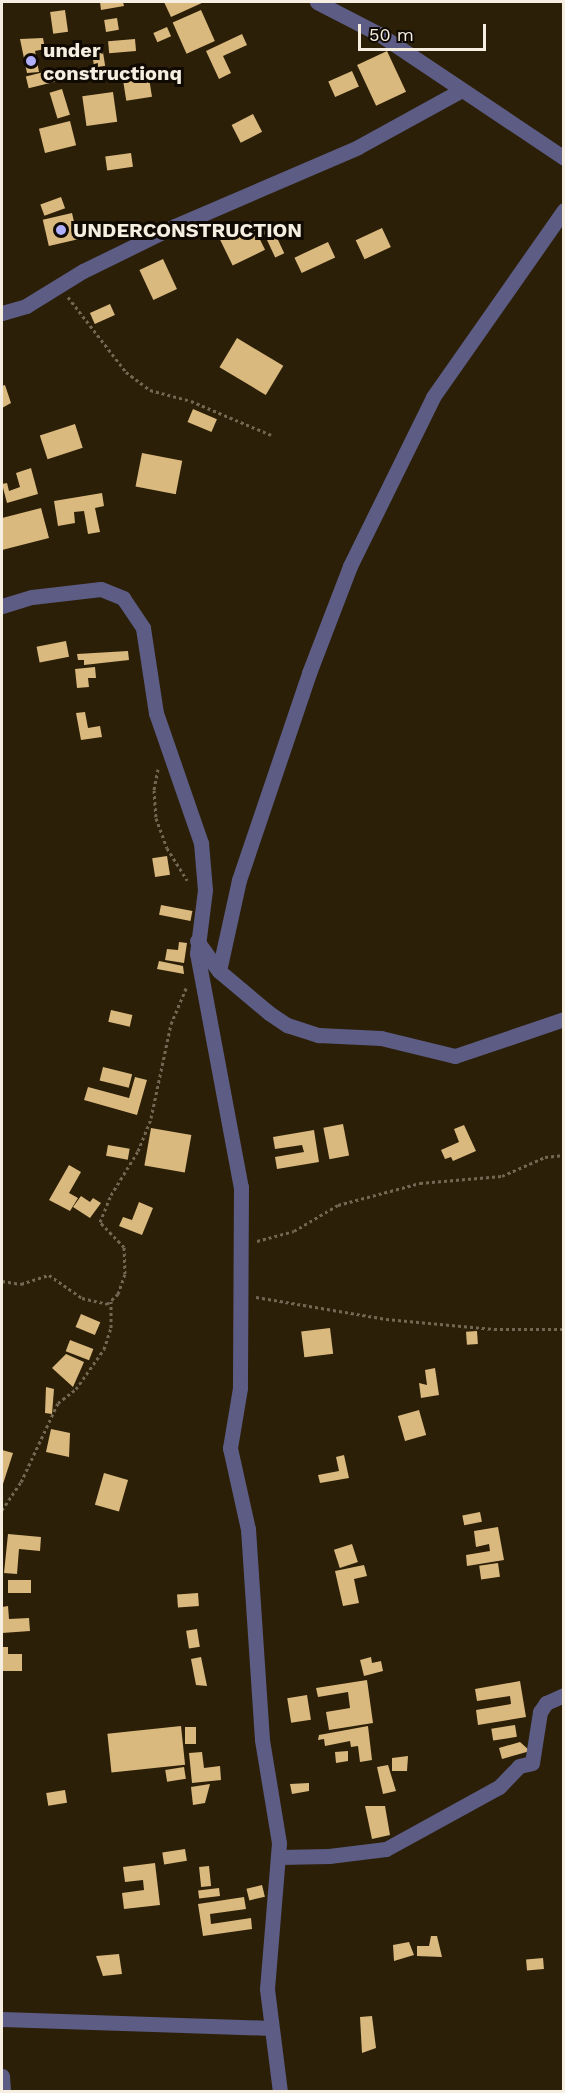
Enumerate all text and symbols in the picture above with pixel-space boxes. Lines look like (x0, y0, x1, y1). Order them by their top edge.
scale bar (361, 12, 488, 50)
text: 50 m (369, 24, 414, 45)
place label: under constructionq (43, 38, 182, 85)
marker: under constructionq (24, 54, 38, 68)
place label: UNDERCONSTRUCTION (73, 218, 302, 242)
marker: UNDERCONSTRUCTION (54, 223, 68, 237)

